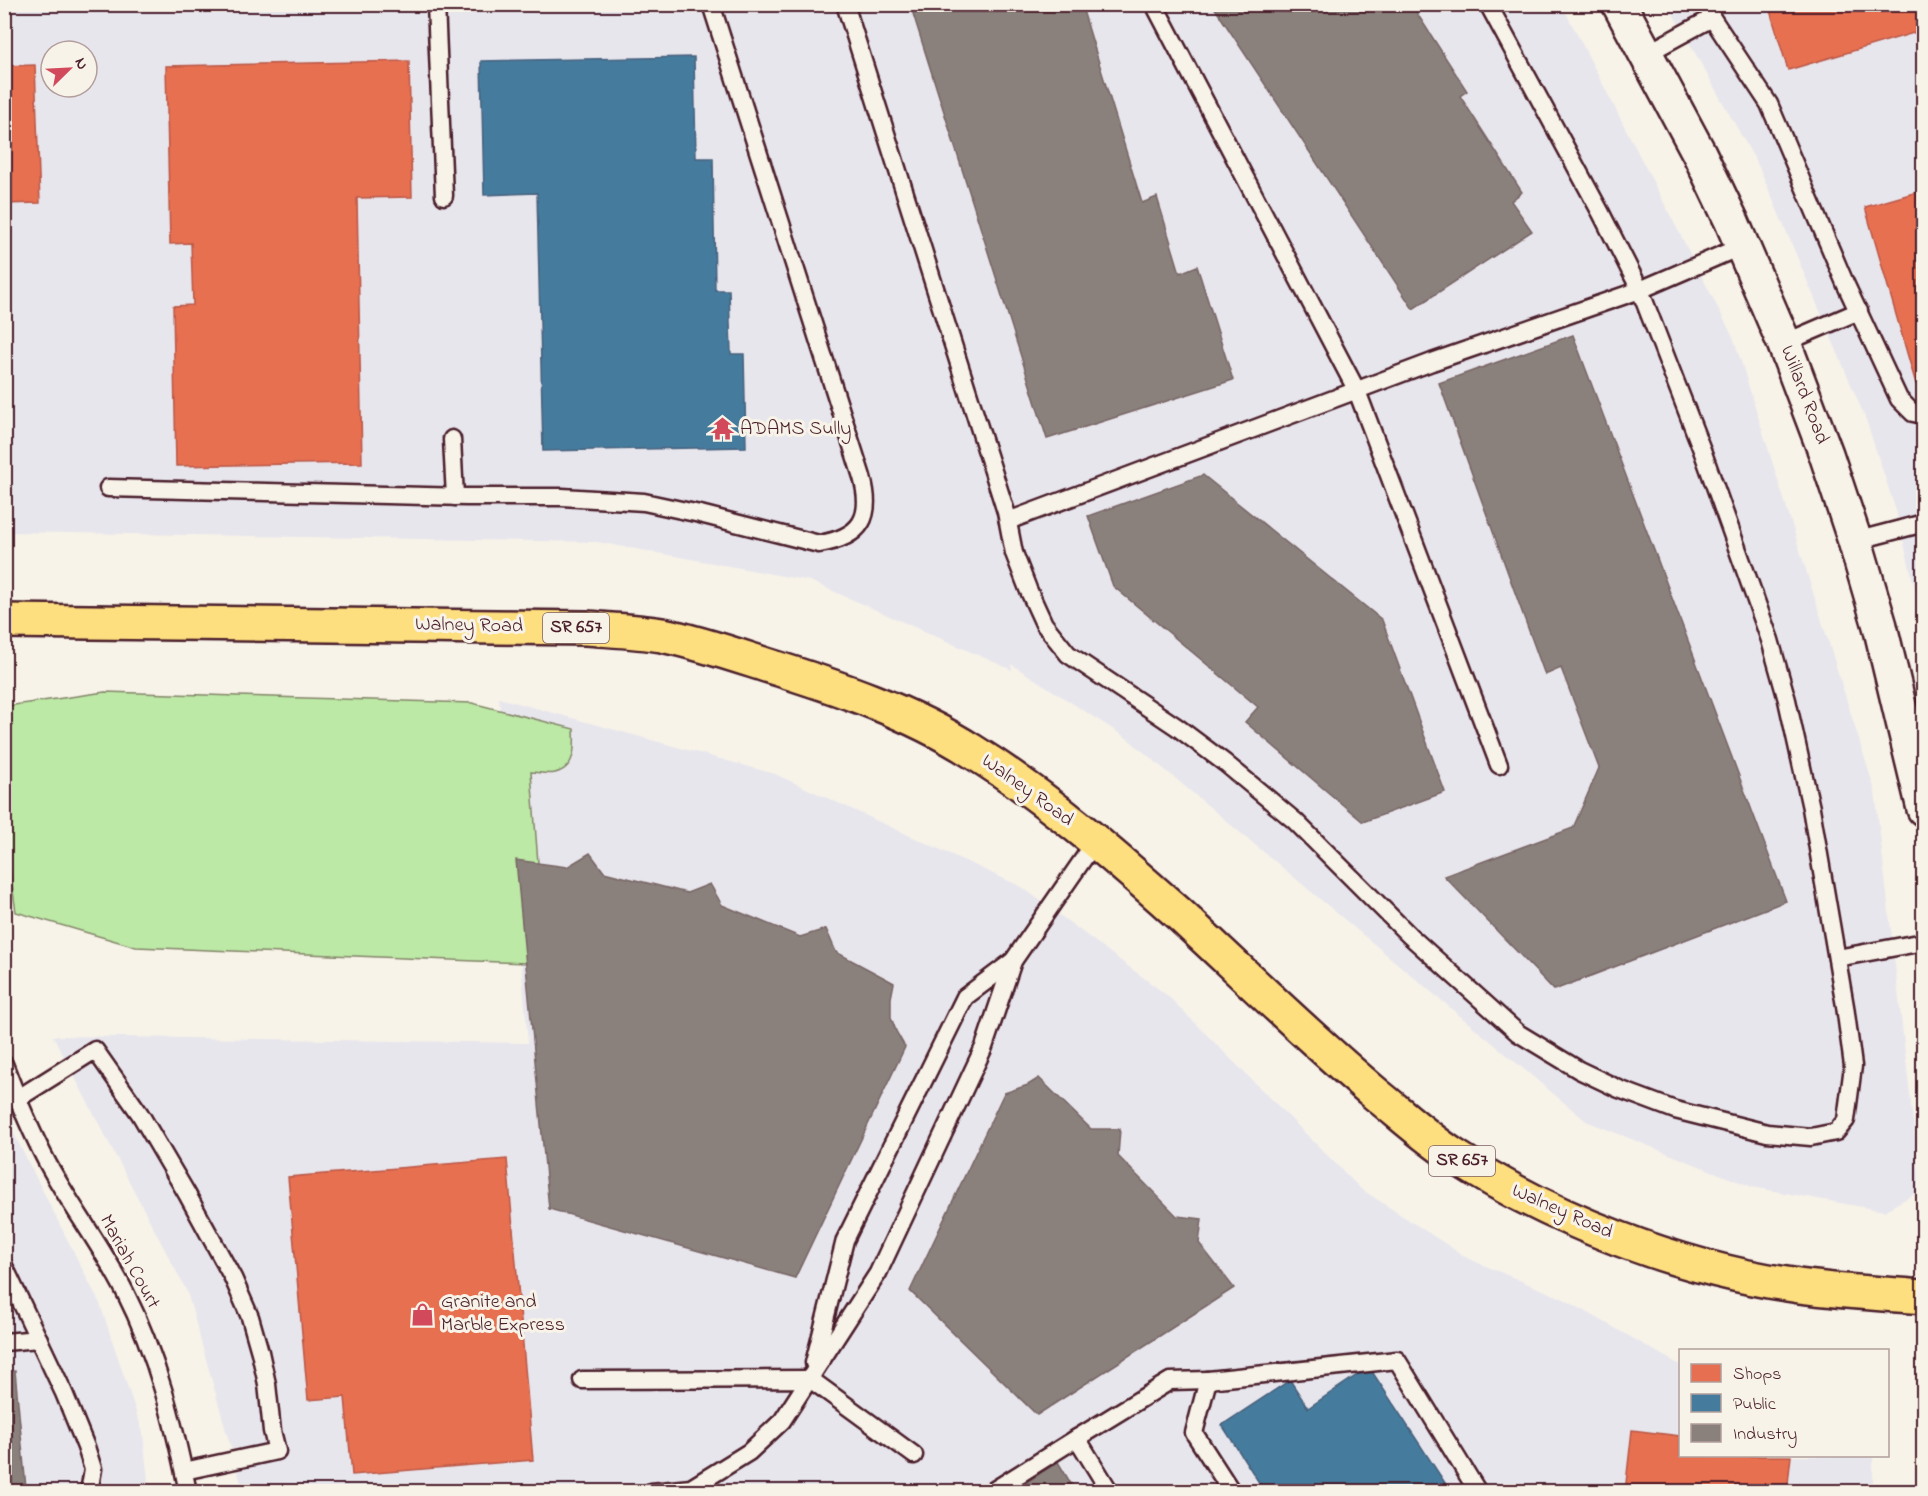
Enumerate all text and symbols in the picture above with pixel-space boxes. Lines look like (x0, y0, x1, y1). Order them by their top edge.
north arrow (39, 39, 99, 99)
text: N (68, 54, 94, 74)
street label: Willard Road (1772, 341, 1836, 449)
place label: ADAMS Sully (740, 415, 851, 444)
temple icon: ADAMS Sully (709, 416, 735, 442)
street label: Walney Road (415, 611, 523, 641)
road number: SR 657 (543, 613, 609, 643)
street label: Walney Road (975, 747, 1079, 835)
road number: SR 657 (1429, 1146, 1495, 1176)
street label: Walney Road (1507, 1177, 1617, 1247)
street label: Mariah Court (91, 1210, 167, 1315)
place label: Granite and Marble Express (441, 1288, 565, 1340)
shop icon: Granite and Marble Express (410, 1301, 436, 1327)
legend (1679, 1349, 1889, 1457)
text: Shops (1733, 1362, 1781, 1388)
text: Public (1733, 1392, 1776, 1418)
text: Industry (1733, 1422, 1797, 1448)

